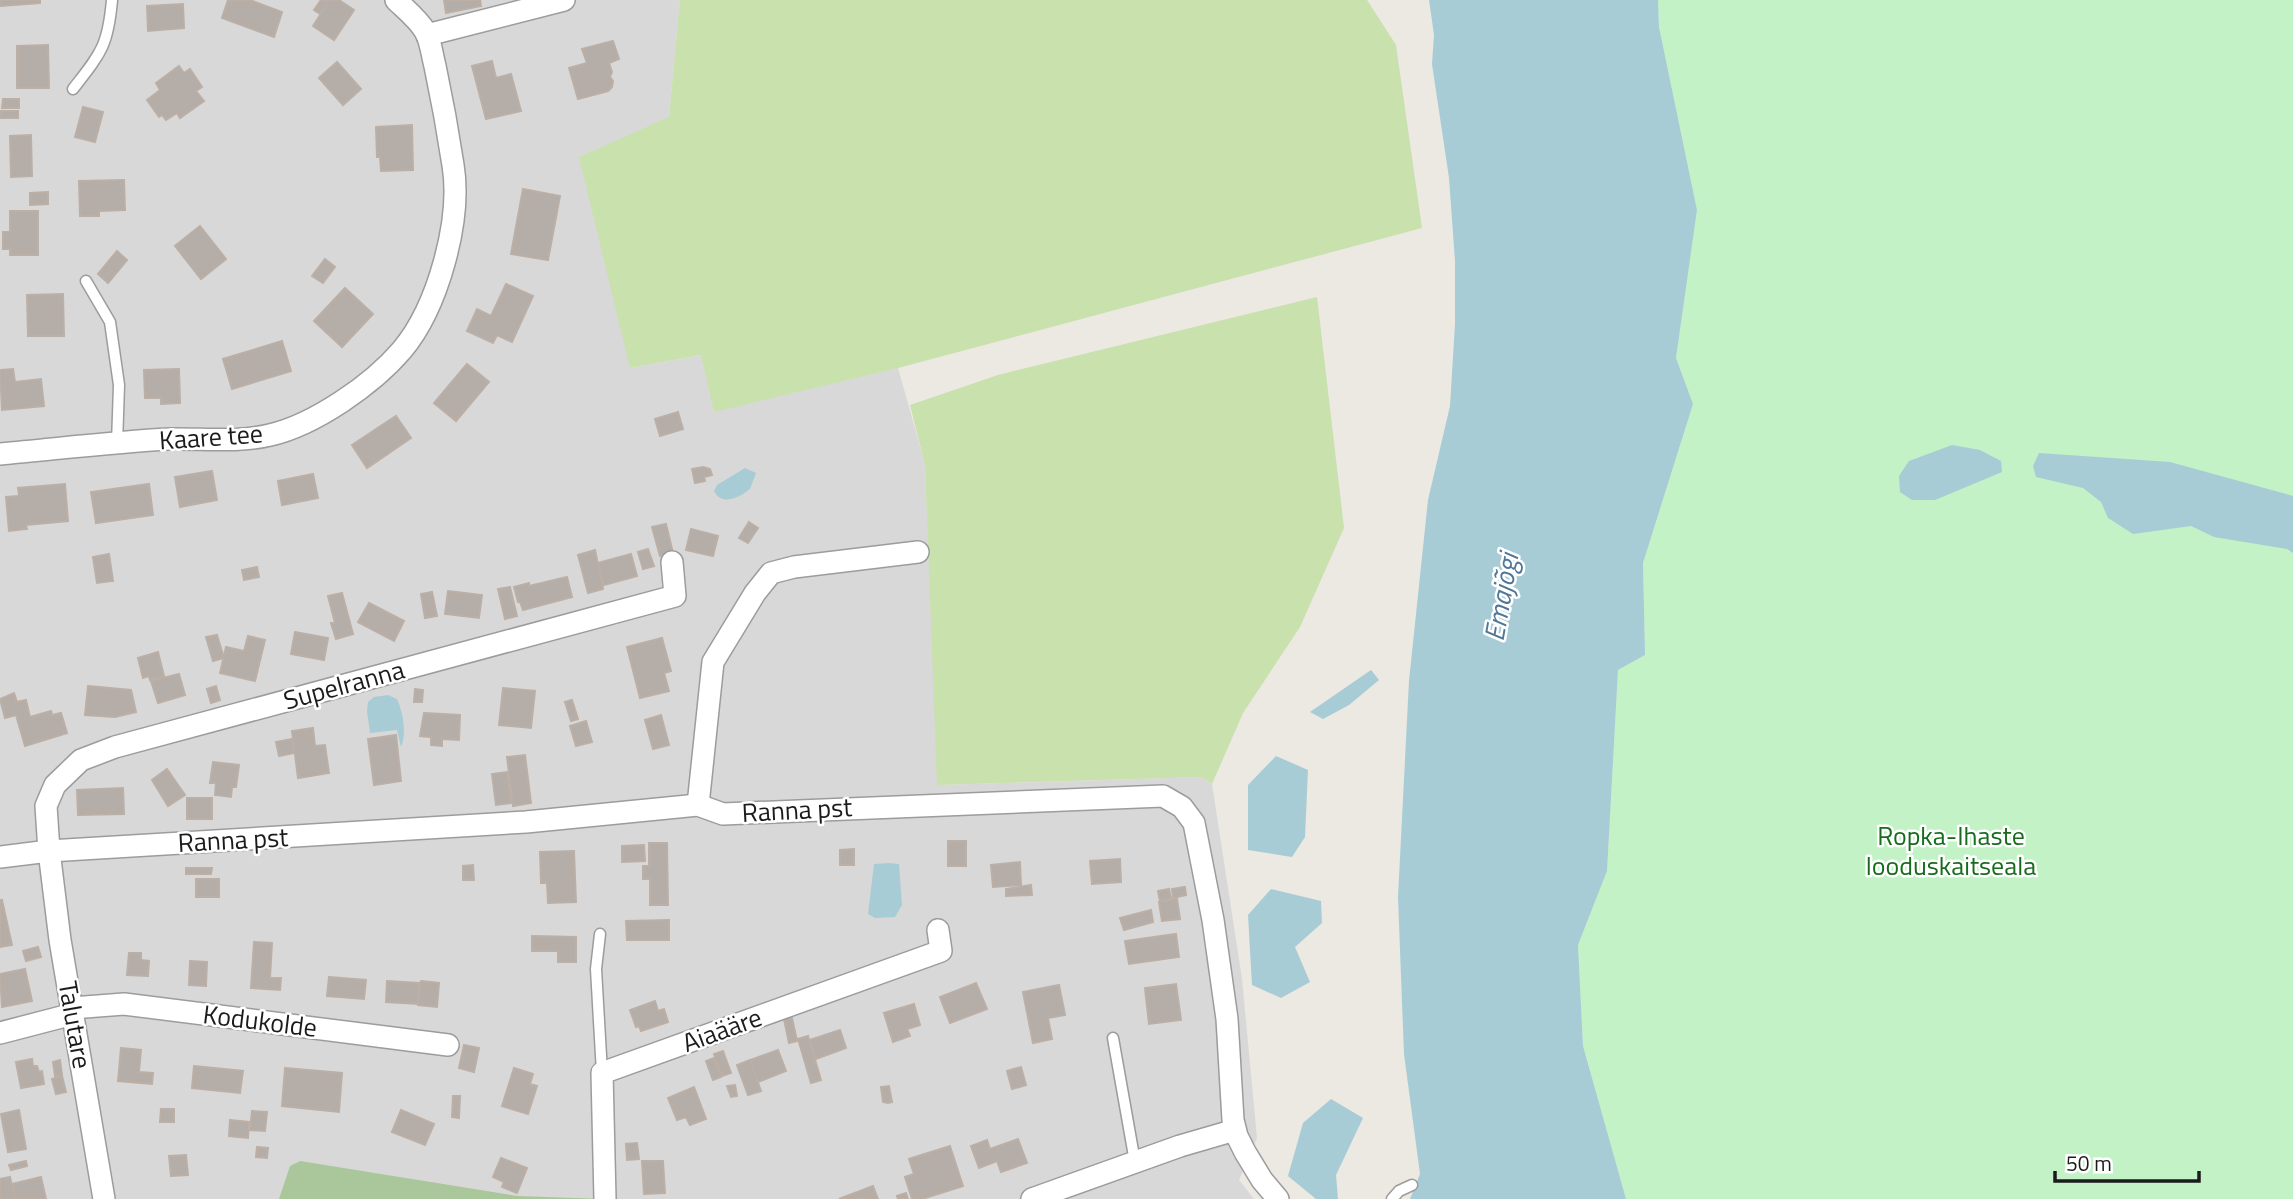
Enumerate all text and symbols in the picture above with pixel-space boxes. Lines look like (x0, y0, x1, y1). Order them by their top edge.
street label: Kaare tee (158, 413, 264, 460)
water label: Emajõgi (1472, 547, 1530, 644)
street label: Supelranna (279, 650, 409, 719)
street label: Ranna pst (741, 787, 853, 832)
park label: Ropka-Ihaste looduskaitseala (1866, 816, 2036, 885)
street label: Ranna pst (177, 817, 289, 862)
street label: Talutare (49, 978, 102, 1072)
street label: Kodukolde (201, 994, 319, 1047)
street label: Aiaääre (677, 997, 767, 1062)
scale bar (2055, 1140, 2198, 1184)
text: 50 m (2066, 1147, 2112, 1179)

